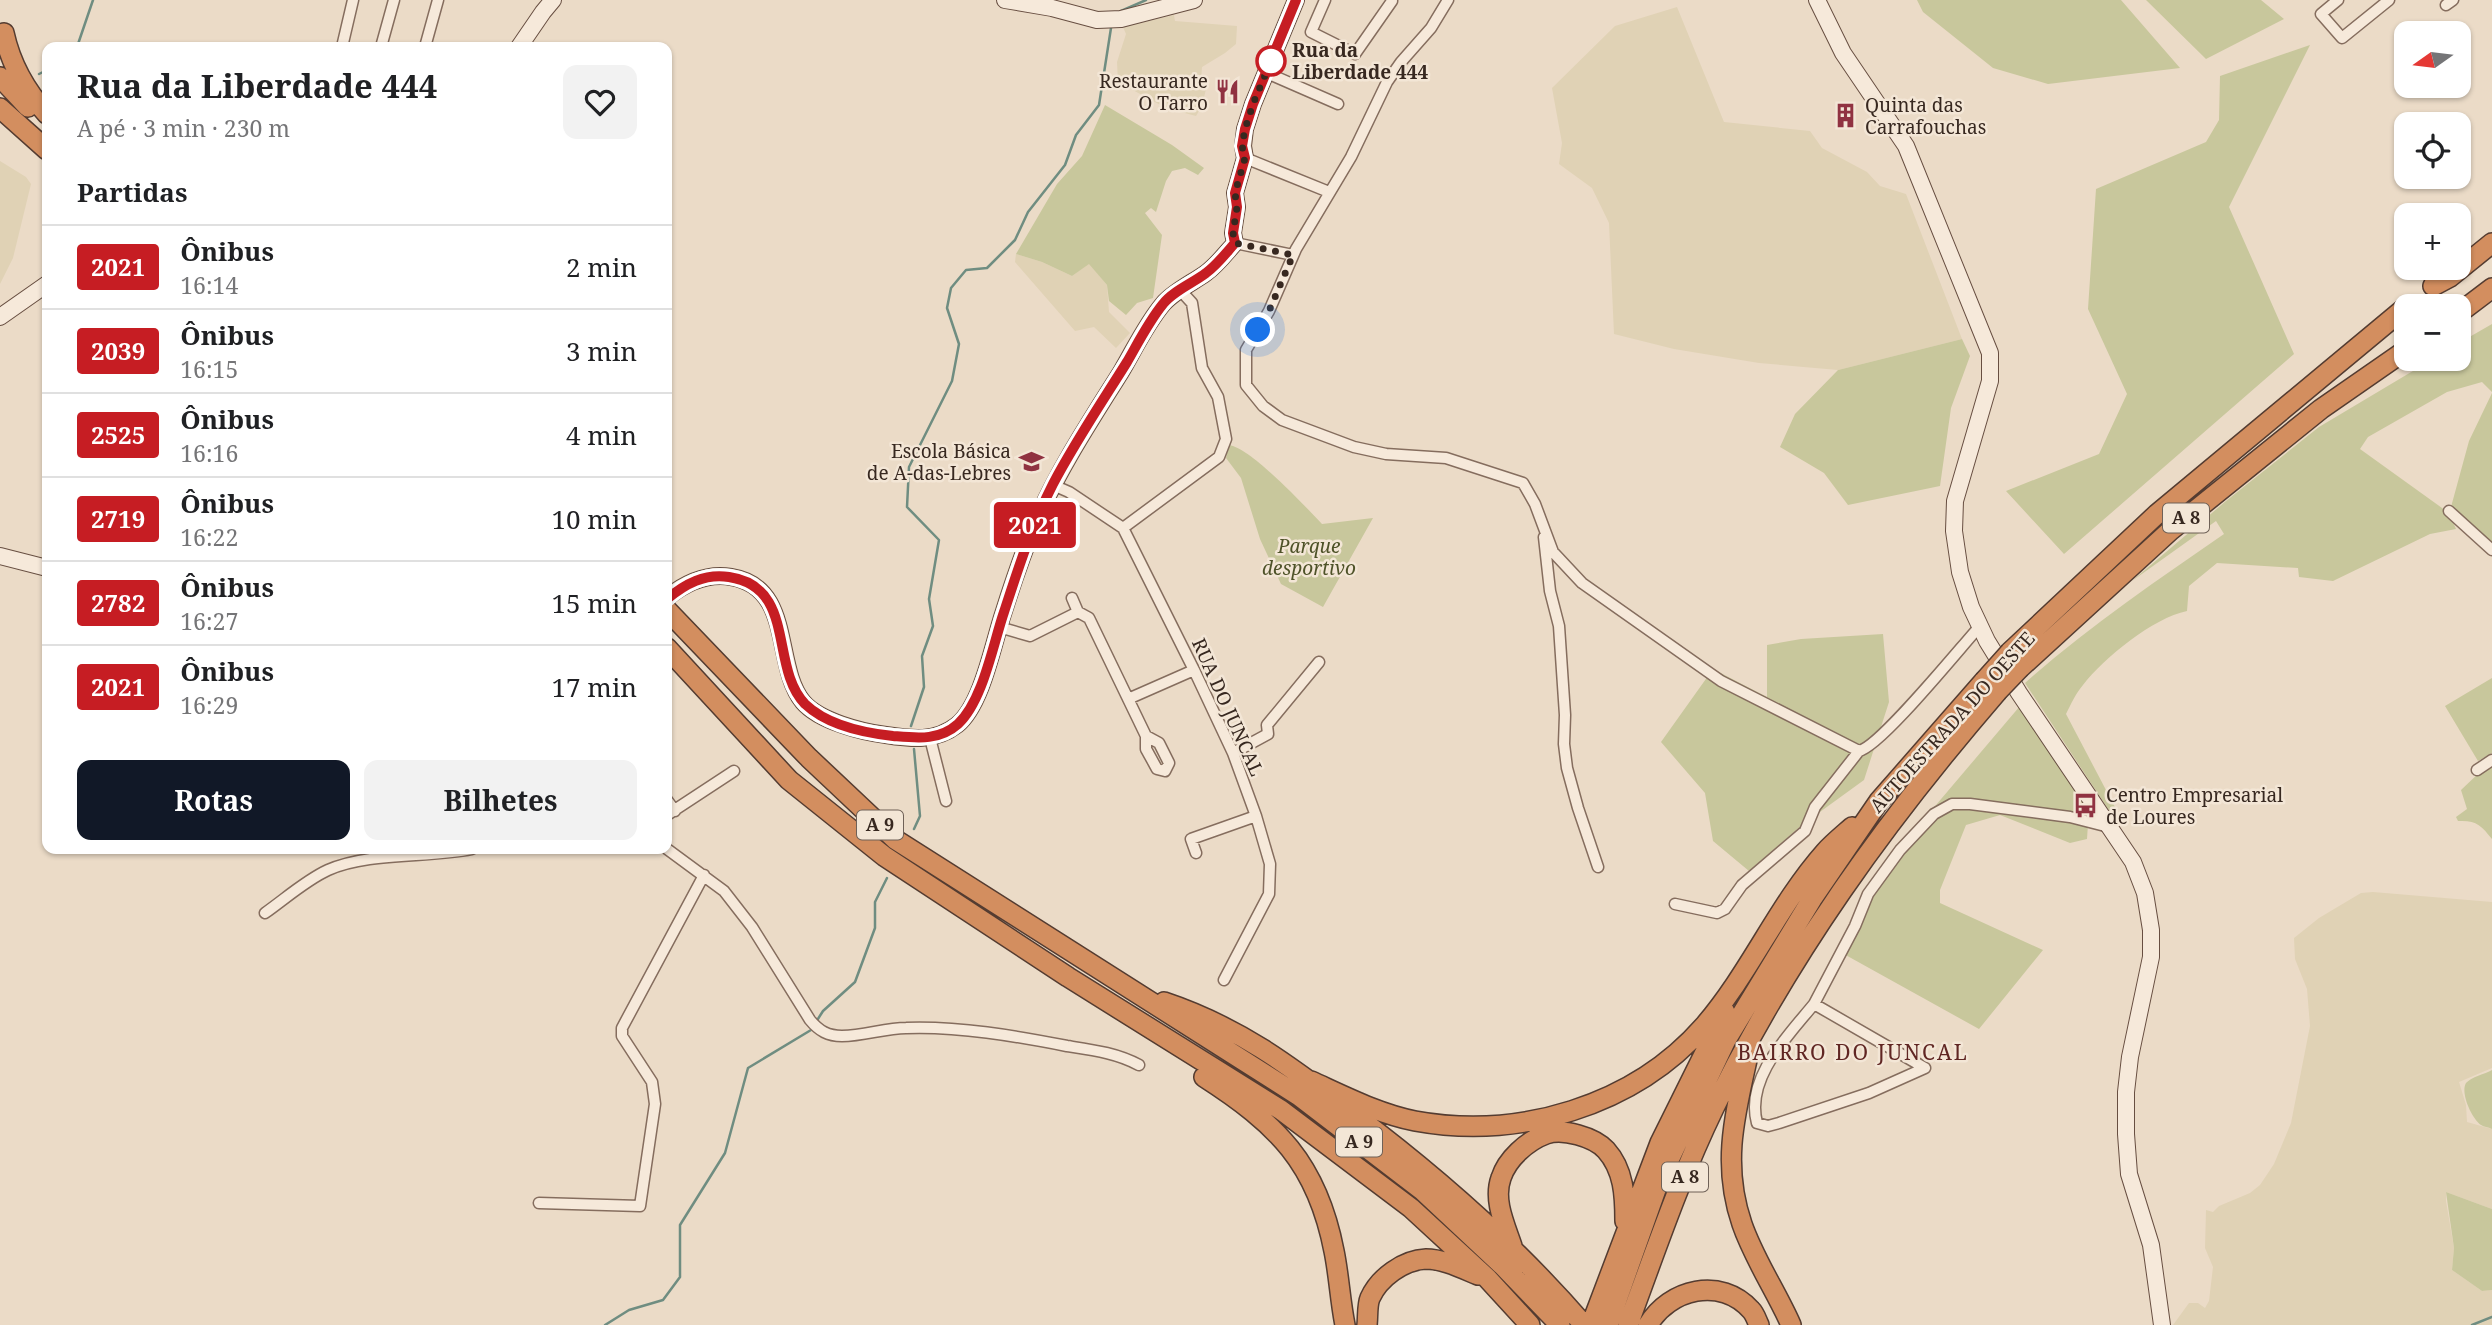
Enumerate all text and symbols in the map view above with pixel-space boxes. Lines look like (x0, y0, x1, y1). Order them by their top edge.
north arrow (2394, 21, 2471, 98)
map controls (2394, 21, 2471, 371)
place label: Rua da Liberdade 444 (1292, 37, 1429, 85)
marker: Rua da Liberdade 444 (1256, 46, 1286, 76)
text: Rua da Liberdade 444 (77, 63, 437, 108)
button: heart (563, 65, 637, 139)
place label: Restaurante O Tarro (1099, 68, 1208, 116)
restaurant icon: Restaurante O Tarro (1214, 78, 1242, 106)
place label: Quinta das Carrafouchas (1865, 92, 1986, 140)
building icon: Quinta das Carrafouchas (1831, 102, 1859, 130)
text: A pé · 3 min · 230 m (77, 112, 290, 144)
button: locate (2394, 112, 2471, 189)
text: Partidas (77, 174, 187, 210)
button: + (2394, 203, 2471, 280)
text: Ônibus (180, 233, 274, 269)
text: 2 min (566, 249, 637, 285)
text: 2021 (91, 250, 145, 283)
text: 16:14 (180, 269, 238, 301)
button: − (2394, 294, 2471, 371)
your location (1240, 312, 1275, 347)
text: Ônibus (180, 317, 274, 353)
text: 3 min (566, 333, 637, 369)
text: 2039 (91, 334, 145, 367)
text: 16:15 (180, 353, 238, 385)
text: Ônibus (180, 401, 274, 437)
text: 4 min (566, 417, 637, 453)
text: 2525 (91, 418, 145, 451)
text: 16:16 (180, 437, 238, 469)
place label: Escola Básica de A-das-Lebres (867, 438, 1011, 486)
school or university icon: Escola Básica de A-das-Lebres (1017, 448, 1045, 476)
text: Ônibus (180, 485, 274, 521)
text: 10 min (552, 501, 637, 537)
text: 2719 (91, 502, 145, 535)
line badge: 2021 (986, 502, 1084, 548)
road number: A 8 (2163, 504, 2209, 532)
text: 2021 (1008, 508, 1062, 541)
text: 16:22 (180, 521, 238, 553)
park label: Parque desportivo (1262, 533, 1356, 581)
text: Ônibus (180, 569, 274, 605)
text: 15 min (552, 585, 637, 621)
text: 2782 (91, 586, 145, 619)
text: 16:27 (180, 605, 238, 637)
street label: AUTOESTRADA DO OESTE (1864, 626, 2040, 818)
street label: RUA DO JUNCAL (1186, 634, 1270, 780)
text: Ônibus (180, 653, 274, 689)
text: 17 min (552, 669, 637, 705)
text: 2021 (91, 670, 145, 703)
text: 16:29 (180, 689, 238, 721)
button: Rotas (77, 760, 350, 840)
button: Bilhetes (364, 760, 637, 840)
place label: Centro Empresarial de Loures (2106, 782, 2283, 830)
bus stop icon: Centro Empresarial de Loures (2072, 792, 2100, 820)
road number: A 9 (857, 810, 903, 840)
district label: BAIRRO DO JUNCAL (1737, 1038, 1969, 1066)
road number: A 9 (1336, 1128, 1382, 1156)
road number: A 8 (1662, 1162, 1708, 1192)

